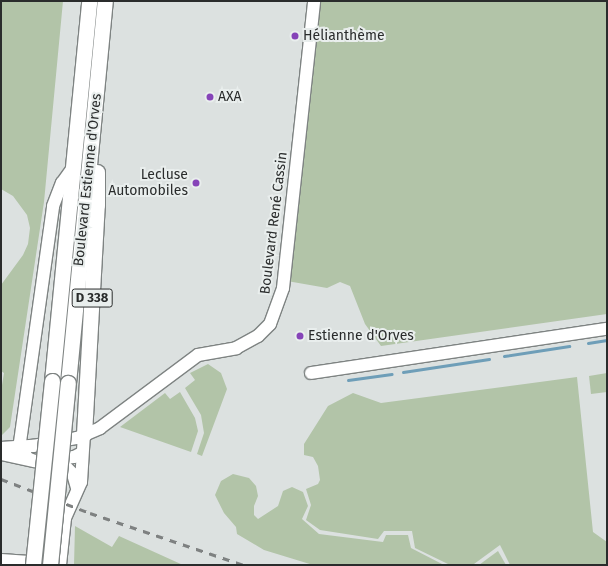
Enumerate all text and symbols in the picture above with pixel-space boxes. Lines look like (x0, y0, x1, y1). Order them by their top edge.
place label: Hélianthème (303, 28, 385, 44)
marker: Hélianthème (290, 31, 300, 41)
place label: AXA (218, 89, 242, 105)
marker: AXA (205, 92, 215, 102)
street label: Boulevard Estienne d'Orves (71, 93, 105, 267)
street label: Boulevard René Cassin (257, 151, 291, 295)
place label: Lecluse Automobiles (108, 167, 188, 200)
marker: Lecluse Automobiles (191, 178, 201, 188)
road number: D 338 (71, 287, 113, 309)
place label: Estienne d'Orves (308, 328, 414, 344)
marker: Estienne d'Orves (295, 331, 305, 341)

